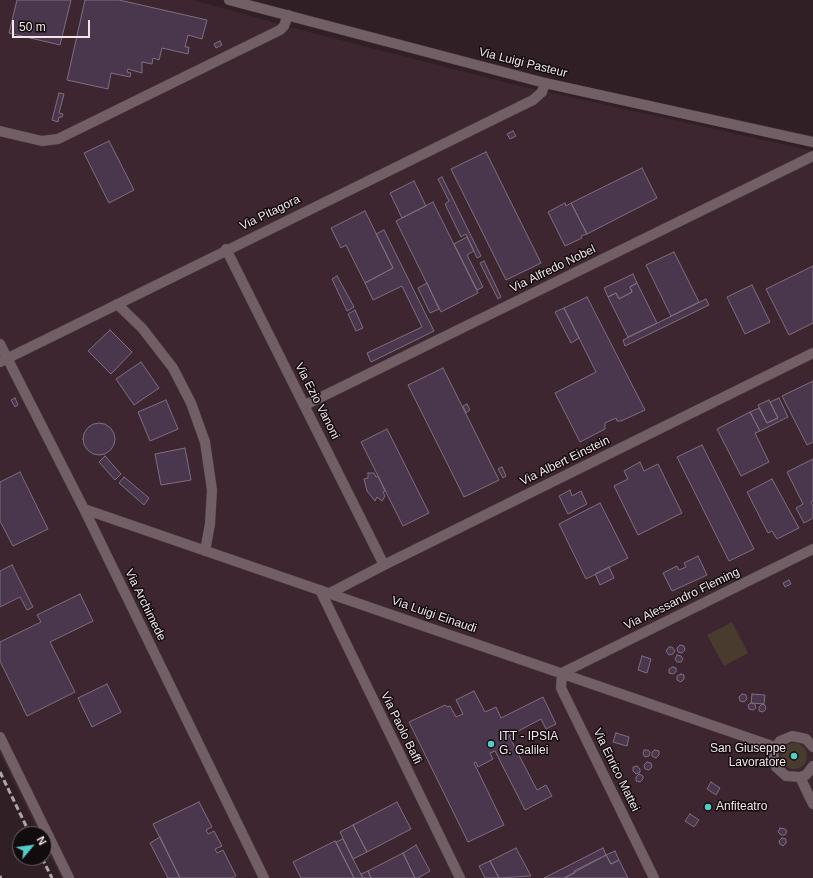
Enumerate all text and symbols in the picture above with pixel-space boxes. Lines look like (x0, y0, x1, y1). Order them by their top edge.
scale bar (14, 12, 92, 38)
text: 50 m (19, 20, 46, 34)
street label: Via Luigi Pasteur (477, 45, 569, 81)
street label: Via Pitagora (238, 192, 302, 234)
street label: Via Alfredo Nobel (508, 242, 598, 296)
street label: Via Ezio Vanoni (292, 360, 342, 442)
street label: Via Albert Einstein (518, 433, 612, 489)
street label: Via Alessandro Fleming (622, 565, 742, 633)
street label: Via Archimede (121, 567, 169, 643)
street label: Via Luigi Einaudi (389, 594, 479, 636)
street label: Via Paolo Baffi (377, 690, 425, 766)
street label: Via Enrico Mattei (590, 726, 642, 814)
place label: ITT - IPSIA G. Galilei (499, 730, 558, 758)
marker: ITT - IPSIA G. Galilei (486, 739, 496, 749)
place label: San Giuseppe Lavoratore (710, 742, 786, 770)
marker: San Giuseppe Lavoratore (789, 751, 799, 761)
place label: Anfiteatro (716, 800, 767, 814)
marker: Anfiteatro (703, 802, 713, 812)
north arrow (12, 826, 52, 866)
text: N (34, 834, 49, 847)

